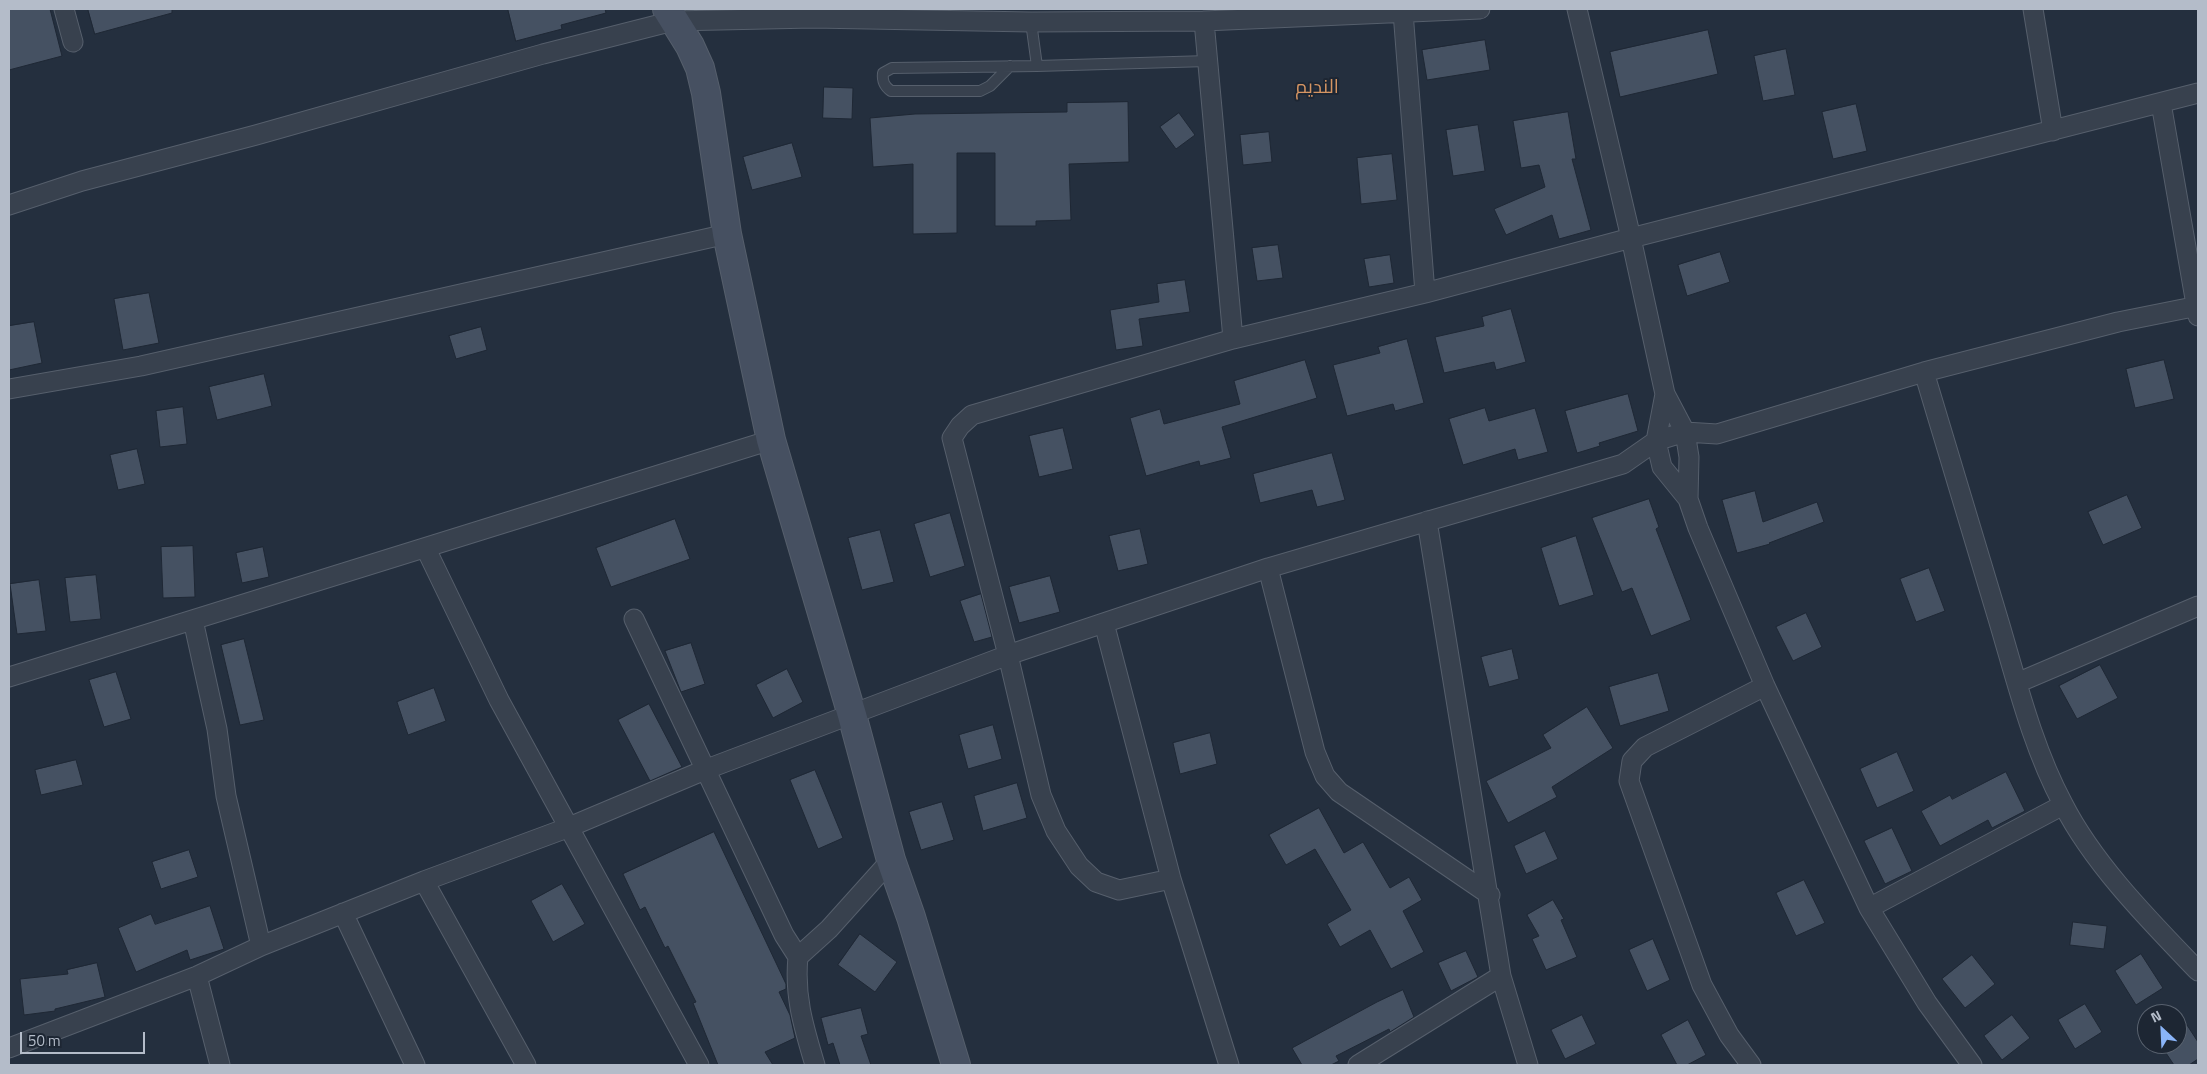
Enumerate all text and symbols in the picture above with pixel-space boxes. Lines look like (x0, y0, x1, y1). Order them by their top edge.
district label: النديم (1295, 77, 1339, 99)
north arrow (2137, 1004, 2187, 1054)
text: N (2147, 1004, 2165, 1027)
scale bar (22, 1022, 148, 1054)
text: 50 m (28, 1029, 61, 1052)

